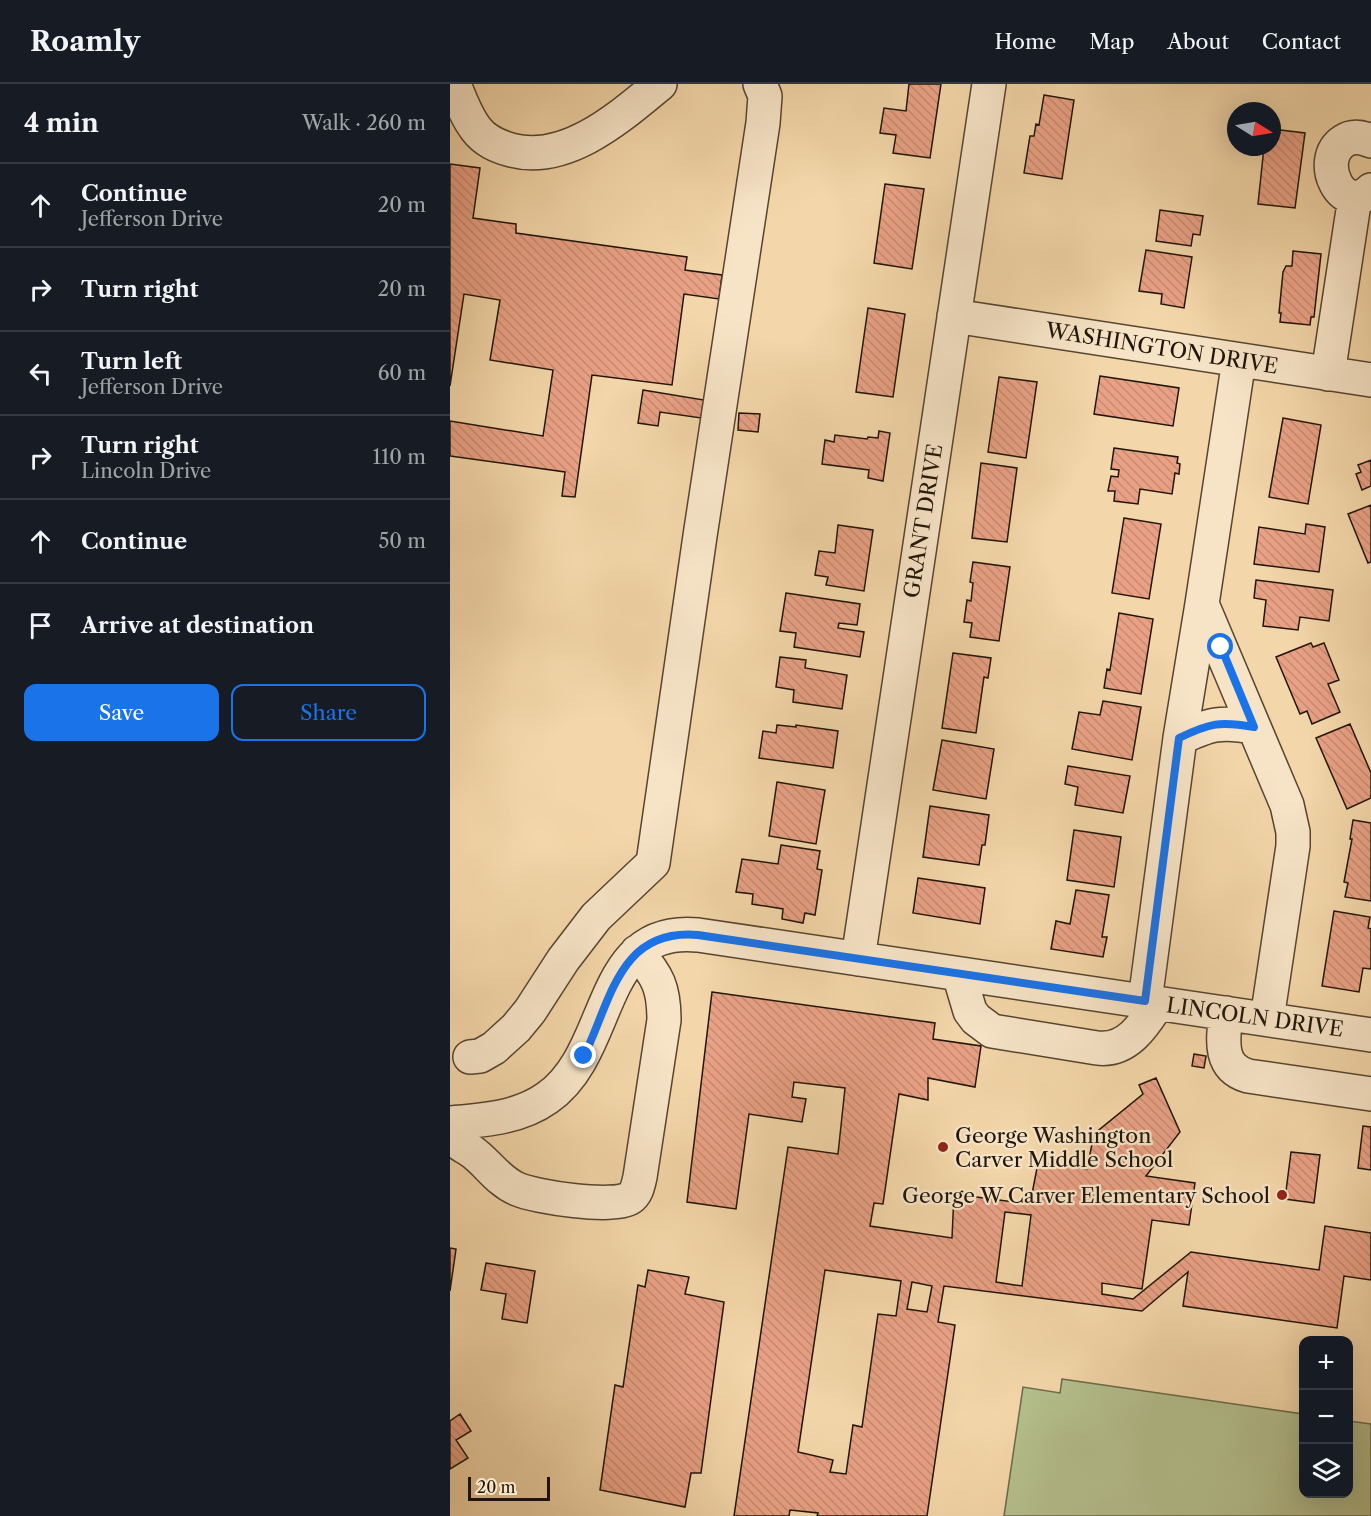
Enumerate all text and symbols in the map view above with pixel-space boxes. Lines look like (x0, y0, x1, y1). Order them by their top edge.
text: Roamly (30, 24, 140, 58)
text: Home (995, 29, 1056, 54)
text: Map (1089, 29, 1134, 54)
text: About (1167, 29, 1229, 54)
text: Contact (1262, 29, 1341, 54)
north arrow (1227, 102, 1281, 156)
text: 4 min (24, 107, 99, 139)
text: Walk · 260 m (302, 111, 426, 135)
text: Continue (81, 180, 187, 207)
icon: ahead (24, 189, 57, 222)
text: 20 m (378, 193, 426, 217)
text: Jefferson Drive (81, 207, 223, 231)
icon: right (24, 273, 57, 306)
text: Turn right (81, 276, 199, 303)
text: 20 m (378, 277, 426, 301)
street label: WASHINGTON DRIVE (1043, 317, 1280, 379)
text: Turn left (81, 348, 182, 375)
icon: left (24, 357, 57, 390)
text: 60 m (378, 361, 426, 385)
text: Jefferson Drive (81, 375, 223, 399)
text: Turn right (81, 432, 199, 459)
icon: right (24, 441, 57, 474)
street label: GRANT DRIVE (898, 442, 948, 600)
text: 110 m (373, 445, 426, 469)
text: Lincoln Drive (81, 459, 211, 483)
icon: ahead (24, 525, 57, 558)
text: Continue (81, 528, 187, 555)
text: 50 m (379, 529, 426, 553)
icon: arrive (24, 609, 57, 642)
text: Arrive at destination (81, 612, 314, 639)
route start (1207, 633, 1233, 659)
button: Save (24, 684, 219, 741)
button: Share (231, 684, 426, 741)
street label: LINCOLN DRIVE (1165, 992, 1345, 1042)
route end (570, 1042, 596, 1068)
place label: George Washington Carver Middle School (955, 1123, 1173, 1172)
marker: George Washington Carver Middle School (936, 1140, 950, 1154)
place label: George W Carver Elementary School (902, 1183, 1270, 1208)
marker: George W Carver Elementary School (1275, 1188, 1289, 1202)
map controls (1299, 1336, 1353, 1498)
button: + (1299, 1336, 1353, 1390)
button: − (1299, 1390, 1353, 1444)
button: layers (1299, 1444, 1353, 1498)
scale bar (468, 1474, 550, 1502)
text: 20 m (477, 1477, 516, 1497)

